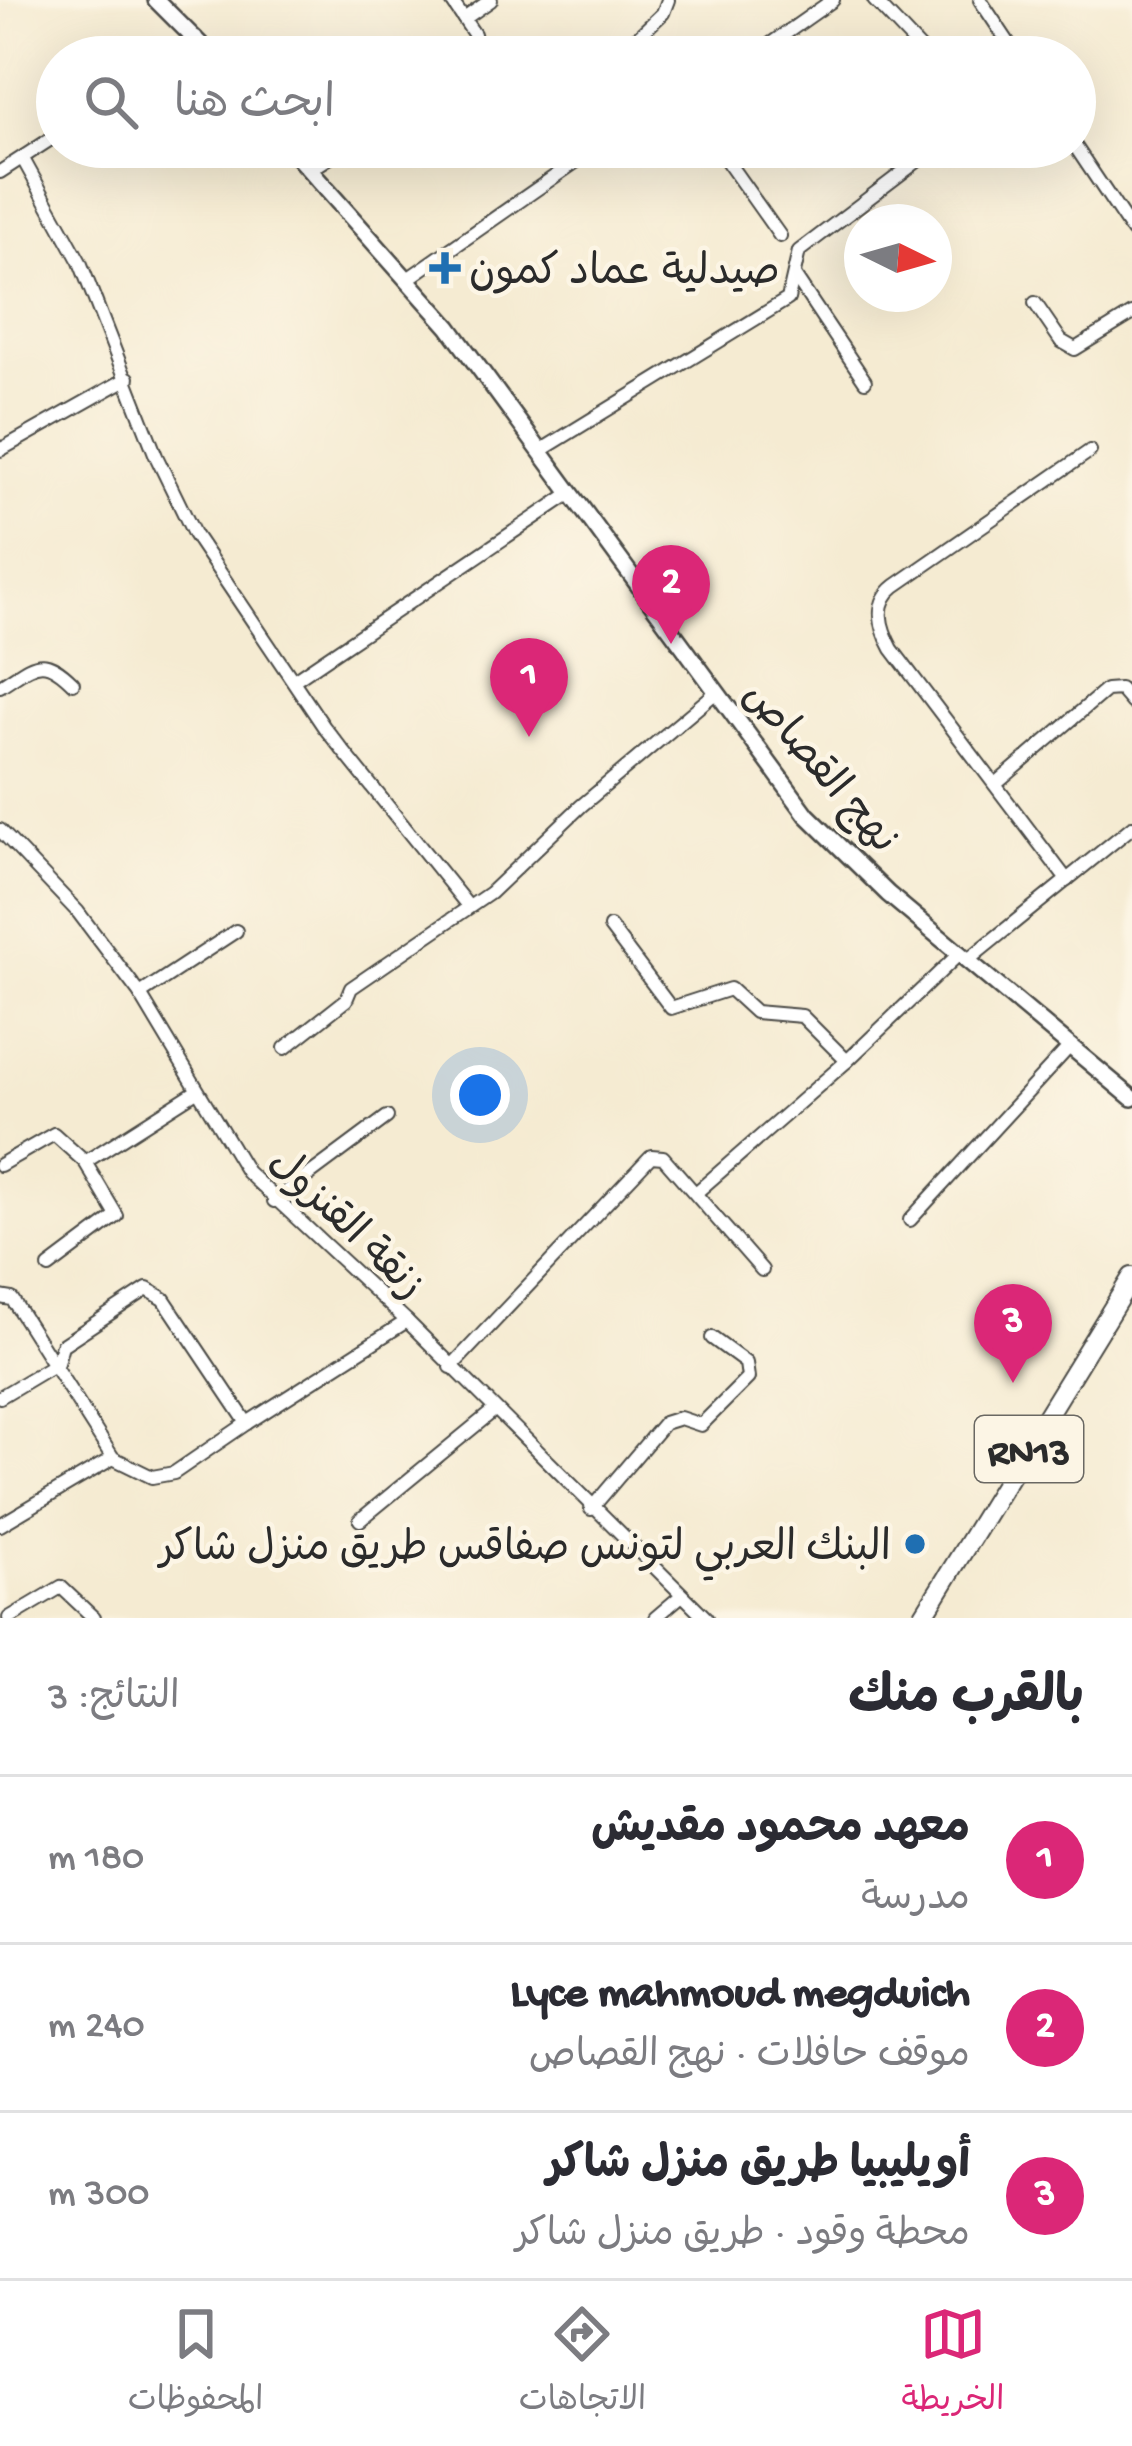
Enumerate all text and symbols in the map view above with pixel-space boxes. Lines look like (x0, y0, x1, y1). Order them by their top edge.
search box (36, 36, 1096, 168)
icon: search (78, 69, 144, 135)
text: ابحث هنا (174, 80, 335, 133)
north arrow (844, 204, 952, 312)
place label: صيدلية عماد كمون (469, 249, 780, 300)
marker: صيدلية عماد كمون (432, 255, 458, 281)
pin: 2 (632, 545, 710, 644)
pin: 1 (490, 638, 568, 737)
street label: نهج القصاص (729, 673, 906, 866)
your location (450, 1065, 510, 1125)
street label: زنقة القنزول (256, 1140, 432, 1313)
pin: 3 (974, 1284, 1052, 1383)
road number: RN13 (975, 1416, 1083, 1482)
place label: البنك العربي لتونس صفاقس طريق منزل شاكر (157, 1526, 891, 1581)
marker: البنك العربي لتونس صفاقس طريق منزل شاكر (902, 1531, 928, 1557)
text: بالقرب منك (848, 1671, 1084, 1731)
text: النتائج: 3 (48, 1677, 180, 1723)
text: معهد محمود مقديش (591, 1805, 970, 1858)
text: 180 m (48, 1837, 144, 1883)
text: 1 (1037, 1837, 1053, 1883)
text: مدرسة (861, 1878, 970, 1924)
text: Lyce mahmoud megduich (510, 1969, 970, 2022)
text: 240 m (48, 2005, 145, 2051)
text: 2 (1035, 2005, 1055, 2051)
text: موقف حافلات · نهج القصاص (529, 2035, 970, 2081)
text: أويليبيا طريق منزل شاكر (547, 2141, 970, 2194)
text: 300 m (48, 2173, 150, 2219)
text: 3 (1035, 2173, 1055, 2219)
text: محطة وقود · طريق منزل شاكر (516, 2214, 970, 2260)
tab: المحفوظات (128, 2301, 264, 2427)
tab: الاتجاهات (519, 2301, 646, 2427)
tab: الخريطة (901, 2301, 1004, 2427)

